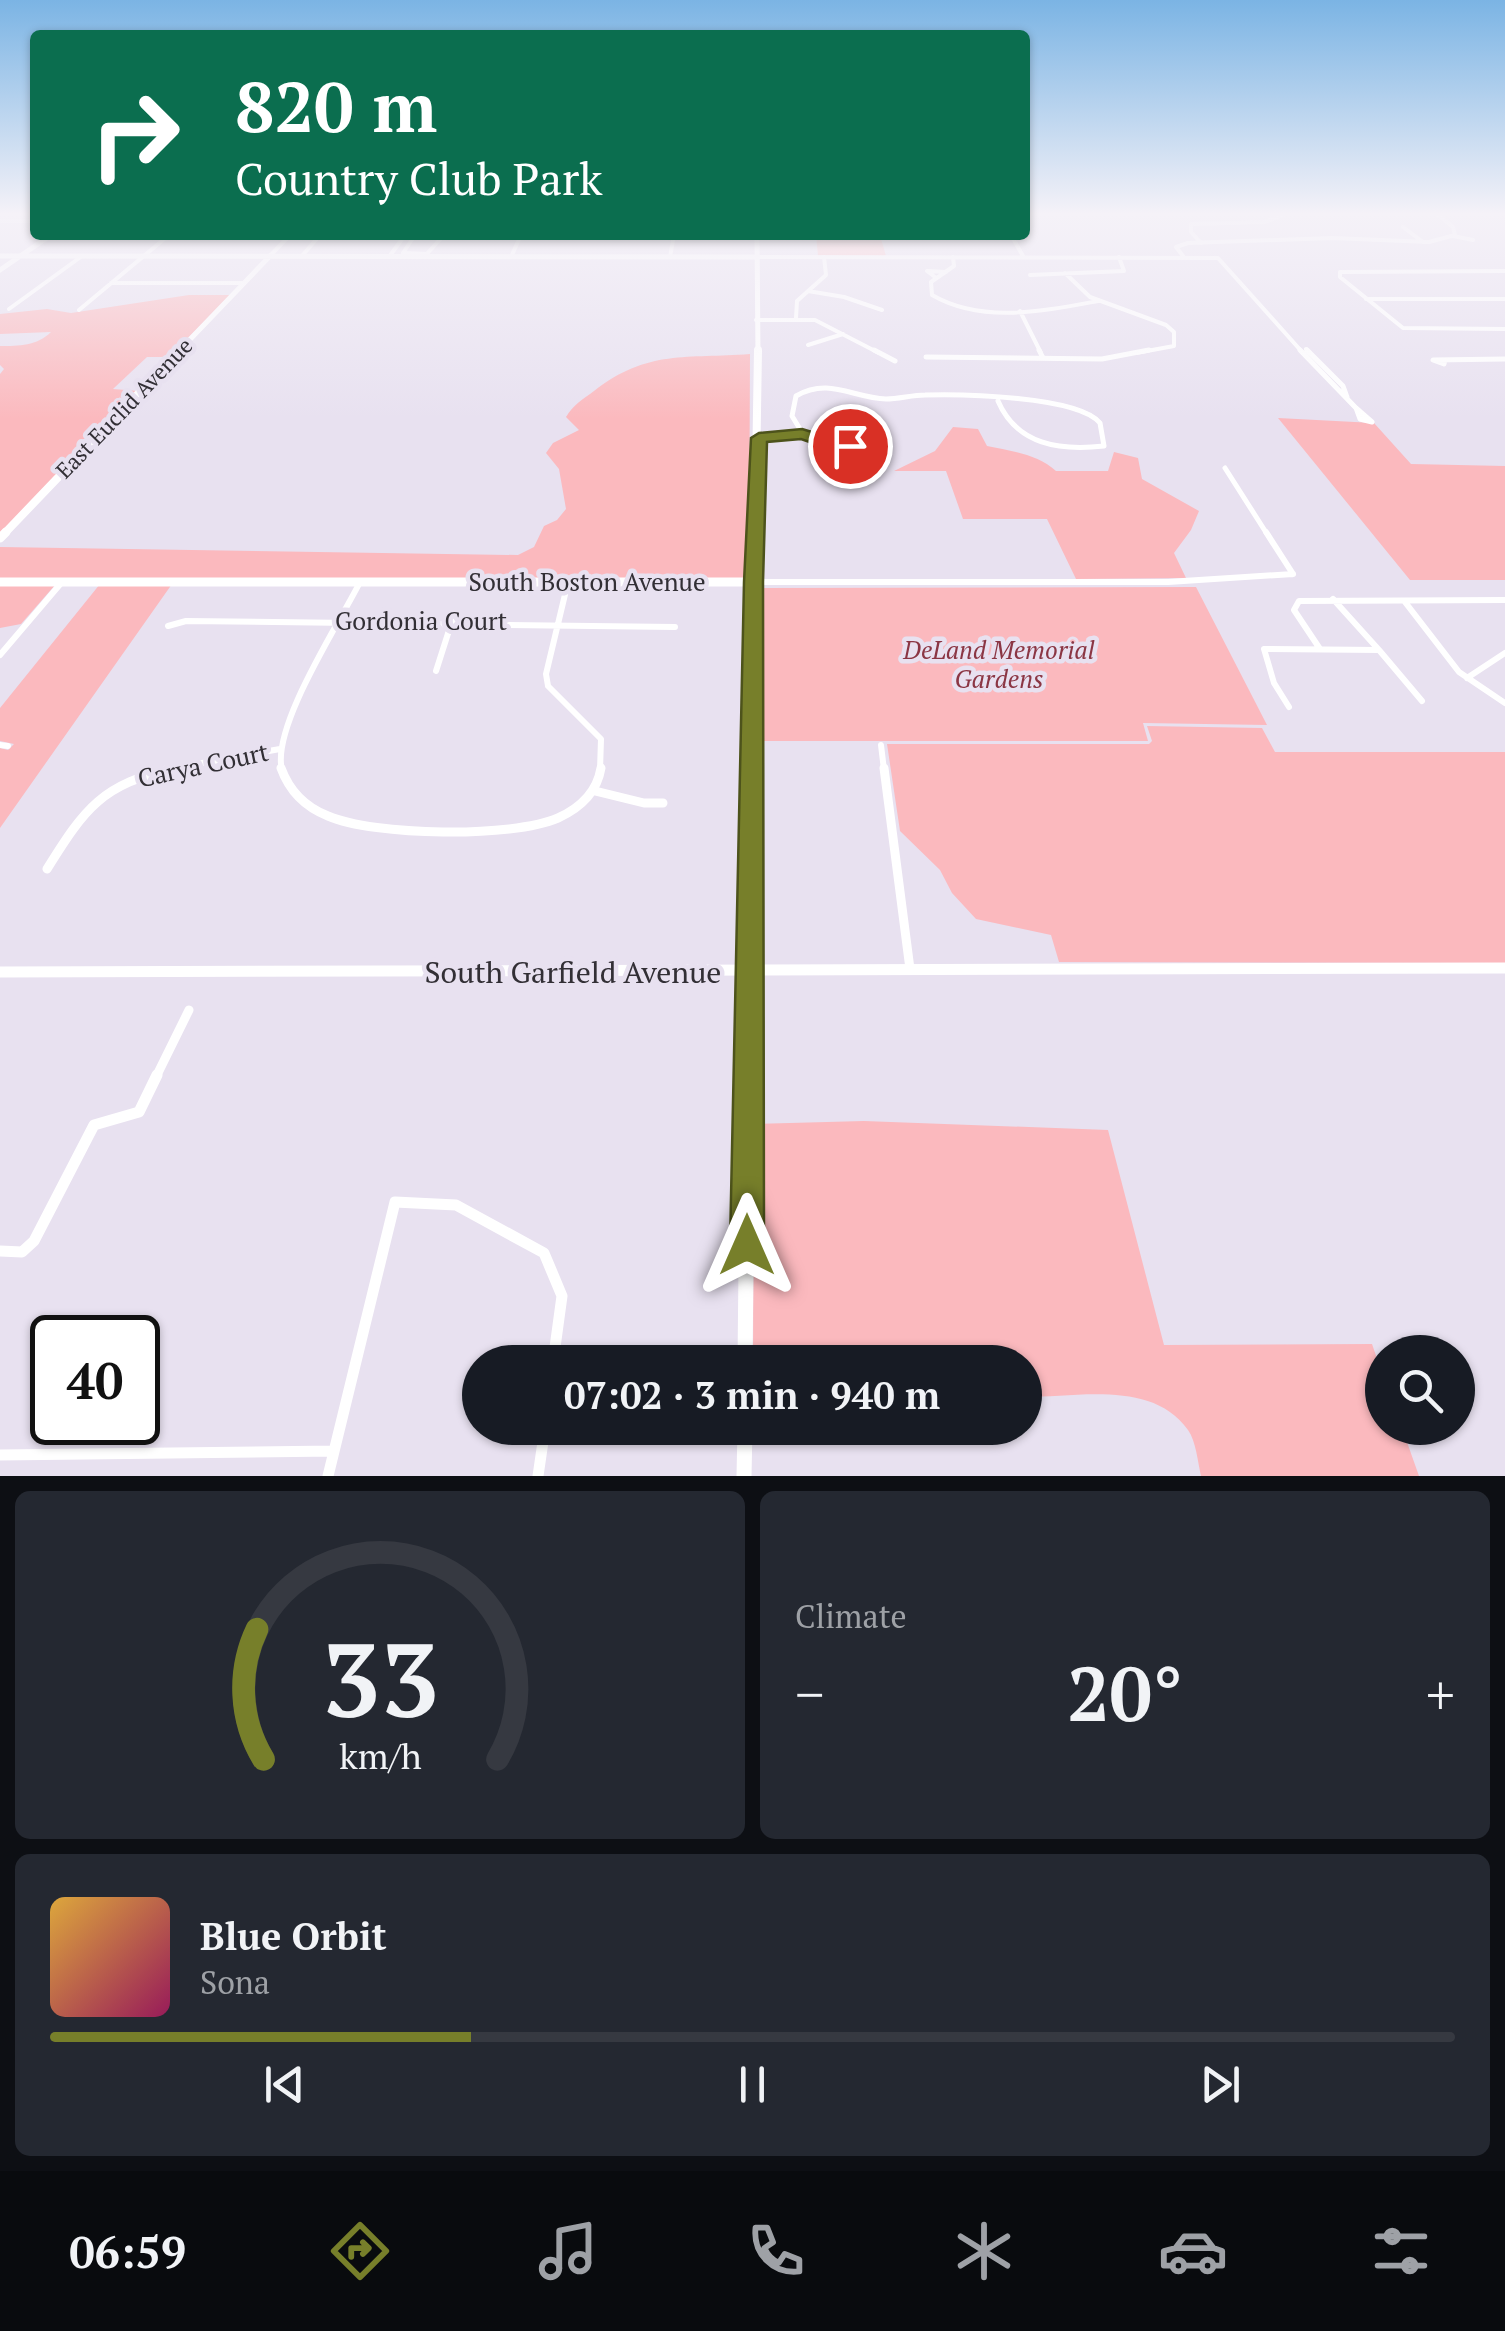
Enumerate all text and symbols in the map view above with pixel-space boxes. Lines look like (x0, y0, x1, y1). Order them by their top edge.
text: 820 m (235, 59, 437, 152)
icon: right (70, 70, 200, 200)
text: Country Club Park (235, 148, 603, 208)
street label: East Euclid Avenue (49, 331, 198, 484)
pin (808, 404, 893, 489)
icon: arrive (823, 419, 878, 474)
street label: South Boston Avenue (468, 565, 706, 598)
street label: Gordonia Court (335, 604, 507, 637)
park label: DeLand Memorial Gardens (902, 633, 1095, 695)
street label: Carya Court (135, 735, 271, 794)
street label: South Garfield Avenue (425, 952, 721, 992)
position arrow (695, 1193, 799, 1297)
speed limit sign: 40 (30, 1315, 160, 1445)
map controls (1365, 1335, 1475, 1445)
button: search (1365, 1335, 1475, 1445)
text: 07:02 · 3 min · 940 m (564, 1370, 940, 1420)
text: Climate (795, 1595, 907, 1637)
text: 33 (321, 1609, 439, 1747)
text: 20° (1067, 1643, 1183, 1742)
text: − (795, 1657, 824, 1730)
text: + (1426, 1657, 1455, 1730)
text: km/h (339, 1732, 421, 1779)
text: Blue Orbit (200, 1911, 387, 1961)
text: Sona (200, 1961, 270, 2003)
icon: previous (257, 2057, 312, 2112)
icon: pause (725, 2057, 780, 2112)
icon: next (1193, 2057, 1248, 2112)
icon: directions (325, 2216, 395, 2286)
icon: music (533, 2216, 603, 2286)
icon: phone (741, 2216, 811, 2286)
icon: climate (949, 2216, 1019, 2286)
icon: car (1158, 2216, 1228, 2286)
icon: filters (1366, 2216, 1436, 2286)
text: 06:59 (69, 2221, 186, 2281)

